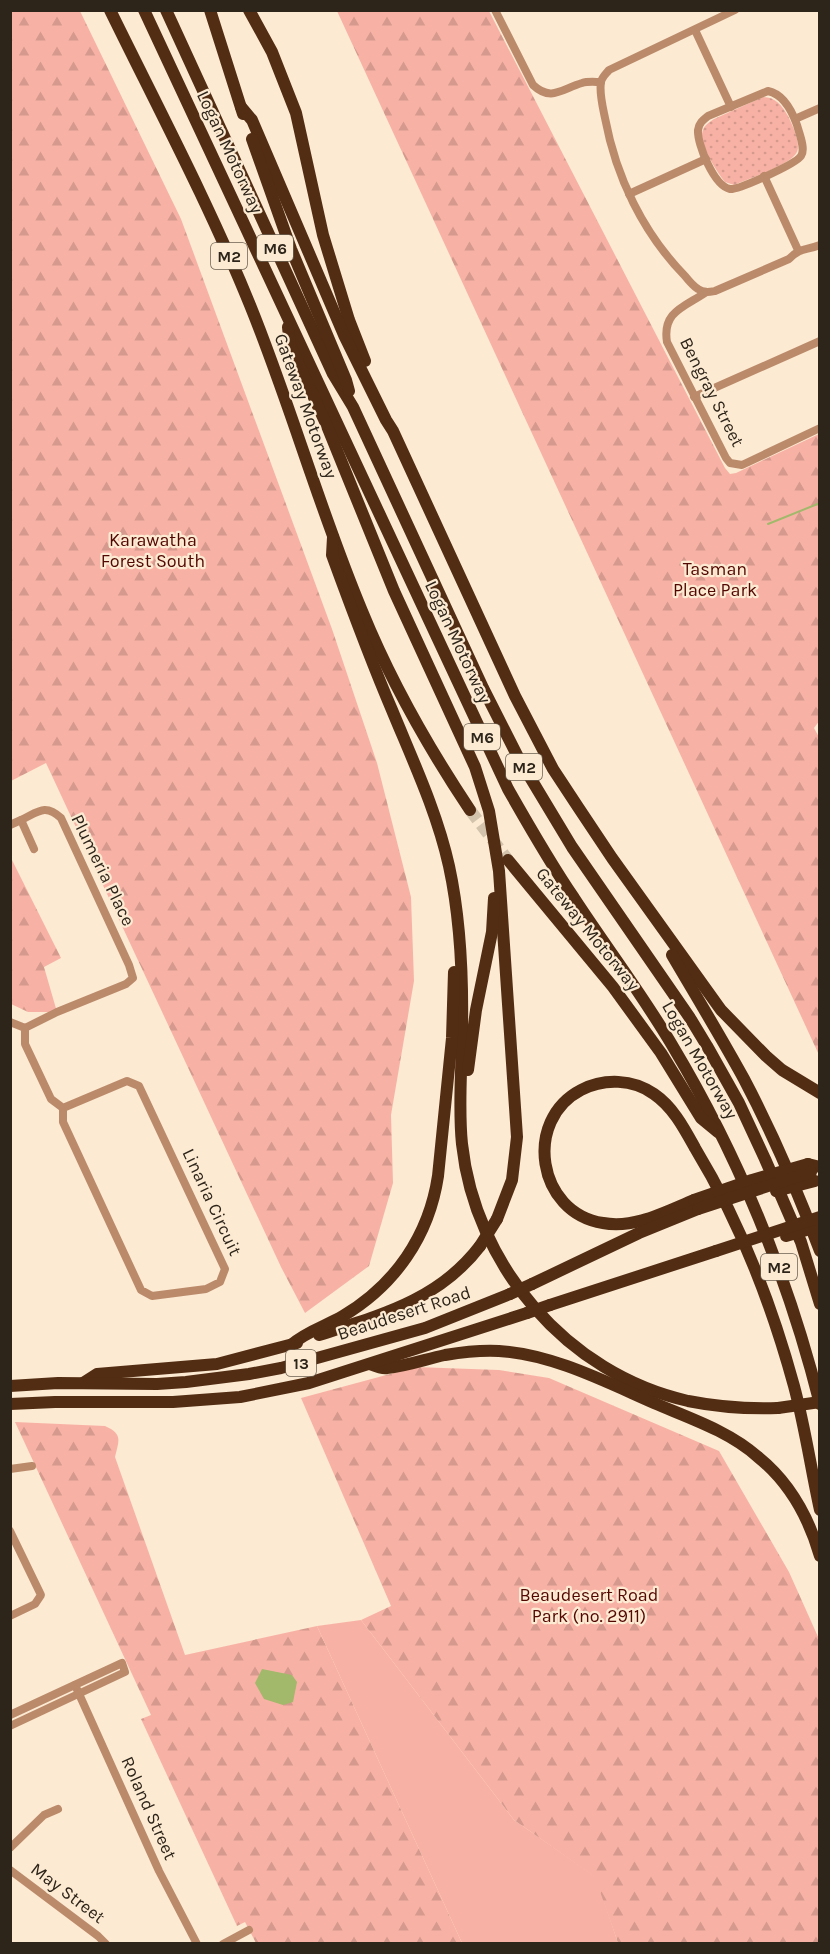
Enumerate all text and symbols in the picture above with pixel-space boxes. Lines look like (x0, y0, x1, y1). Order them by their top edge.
street label: Logan Motorway (192, 87, 268, 217)
road number: M6 (257, 235, 293, 261)
road number: M2 (211, 243, 247, 269)
street label: Gateway Motorway (270, 331, 343, 482)
street label: Bengray Street (675, 334, 749, 451)
park label: Karawatha Forest South (101, 529, 205, 572)
park label: Tasman Place Park (673, 558, 757, 601)
street label: Logan Motorway (420, 577, 496, 707)
road number: M6 (464, 724, 500, 750)
road number: M2 (506, 754, 542, 780)
street label: Plumeria Place (66, 811, 140, 929)
street label: Gateway Motorway (531, 863, 645, 996)
street label: Logan Motorway (657, 997, 743, 1124)
street label: Linaria Circuit (178, 1145, 247, 1259)
road number: M2 (761, 1254, 797, 1280)
street label: Beaudesert Road (335, 1281, 473, 1345)
road number: 13 (286, 1350, 316, 1376)
park label: Beaudesert Road Park (no. 2911) (520, 1584, 658, 1627)
street label: Roland Street (116, 1753, 182, 1863)
street label: May Street (27, 1858, 110, 1928)

